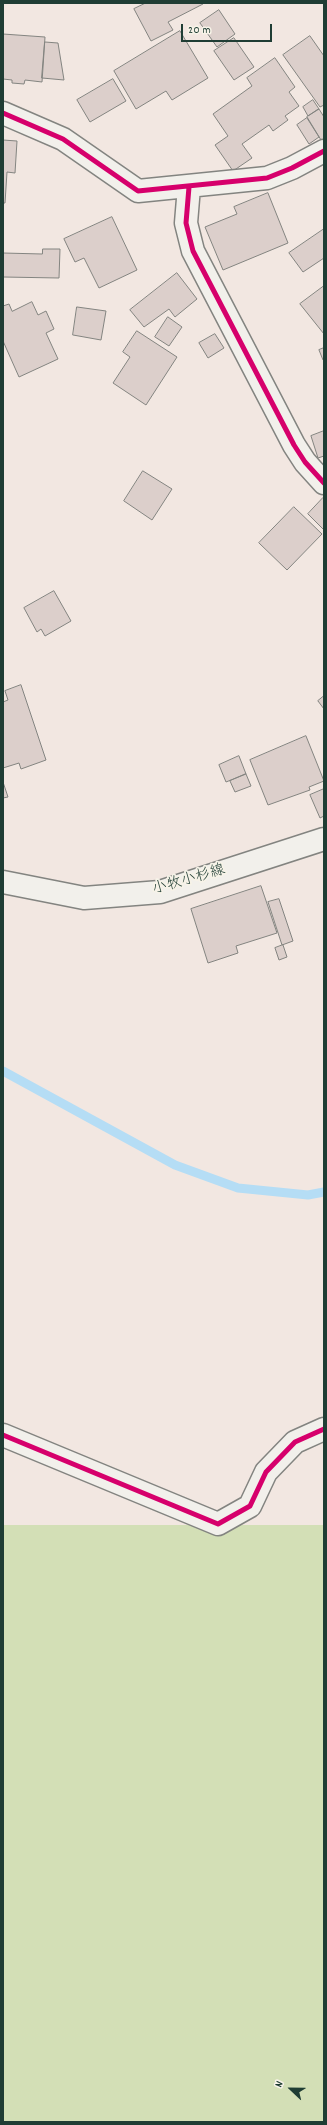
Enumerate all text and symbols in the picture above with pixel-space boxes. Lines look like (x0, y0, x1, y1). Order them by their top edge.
scale bar (183, 16, 274, 42)
text: 20 m (188, 22, 211, 39)
street label: 小牧小杉線 (150, 862, 228, 900)
north arrow (271, 2069, 311, 2109)
text: N (271, 2079, 288, 2090)

